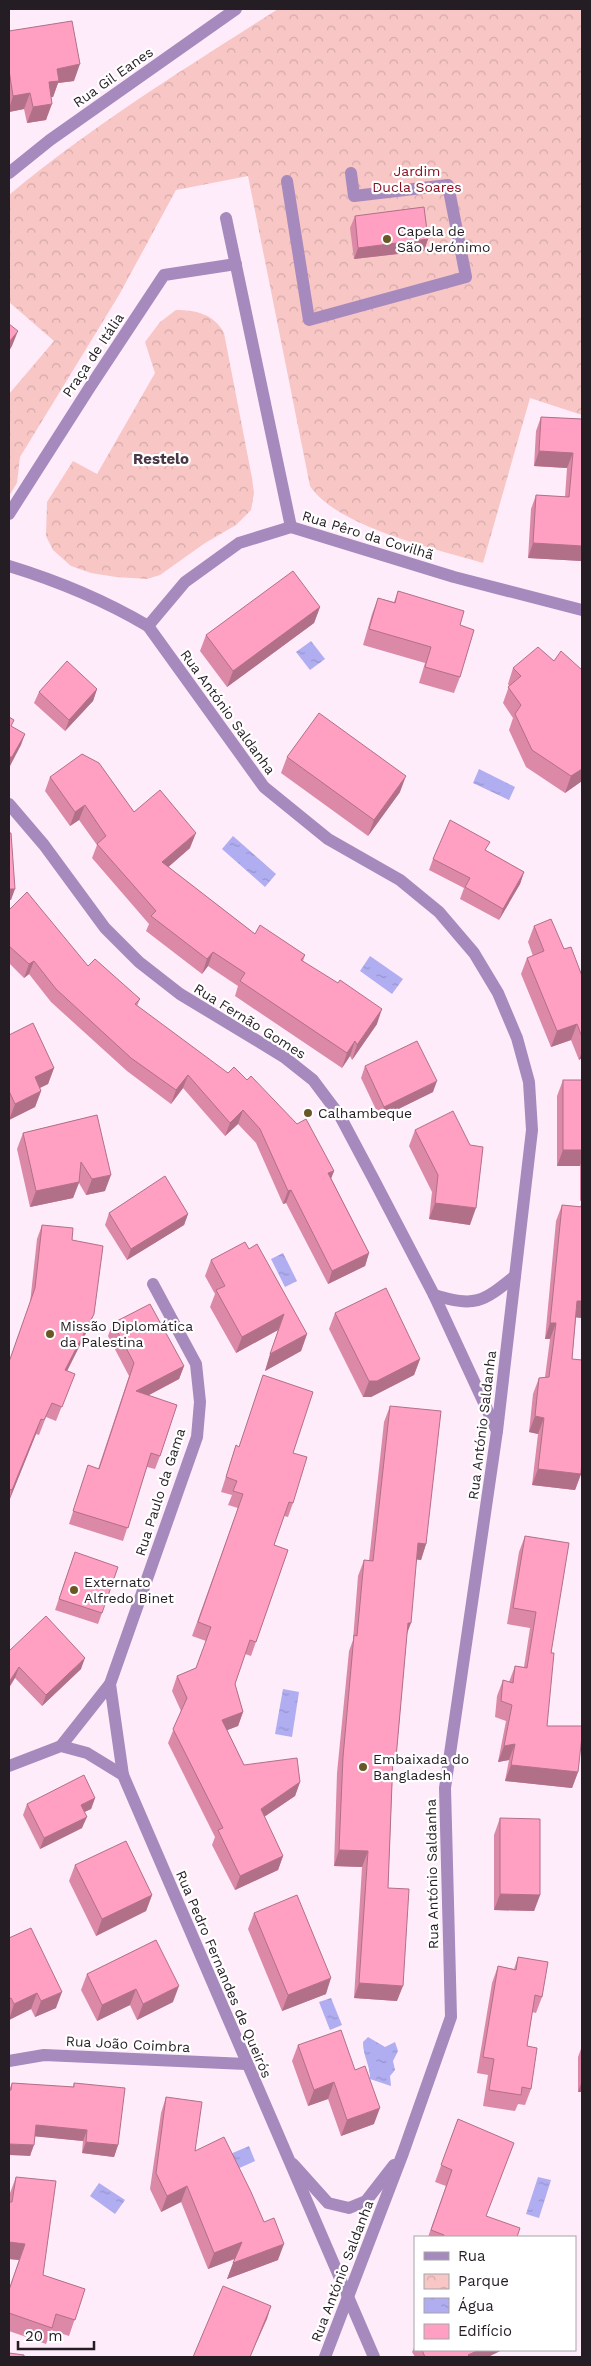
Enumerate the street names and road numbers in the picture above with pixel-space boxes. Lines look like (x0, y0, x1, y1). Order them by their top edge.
street label: Rua Gil Eanes (70, 44, 156, 110)
street label: Praça de Itália (59, 310, 127, 400)
street label: Rua Pêro da Covilhã (300, 507, 436, 563)
street label: Rua António Saldanha (177, 647, 279, 778)
street label: Rua Fernão Gomes (191, 980, 309, 1062)
street label: Rua António Saldanha (465, 1349, 499, 1501)
street label: Rua Paulo da Gama (132, 1426, 188, 1558)
street label: Rua António Saldanha (423, 1799, 441, 1949)
street label: Rua Pedro Fernandes de Queirós (173, 1868, 275, 2080)
street label: Rua João Coimbra (65, 2033, 191, 2055)
street label: Rua António Saldanha (308, 2198, 376, 2344)

